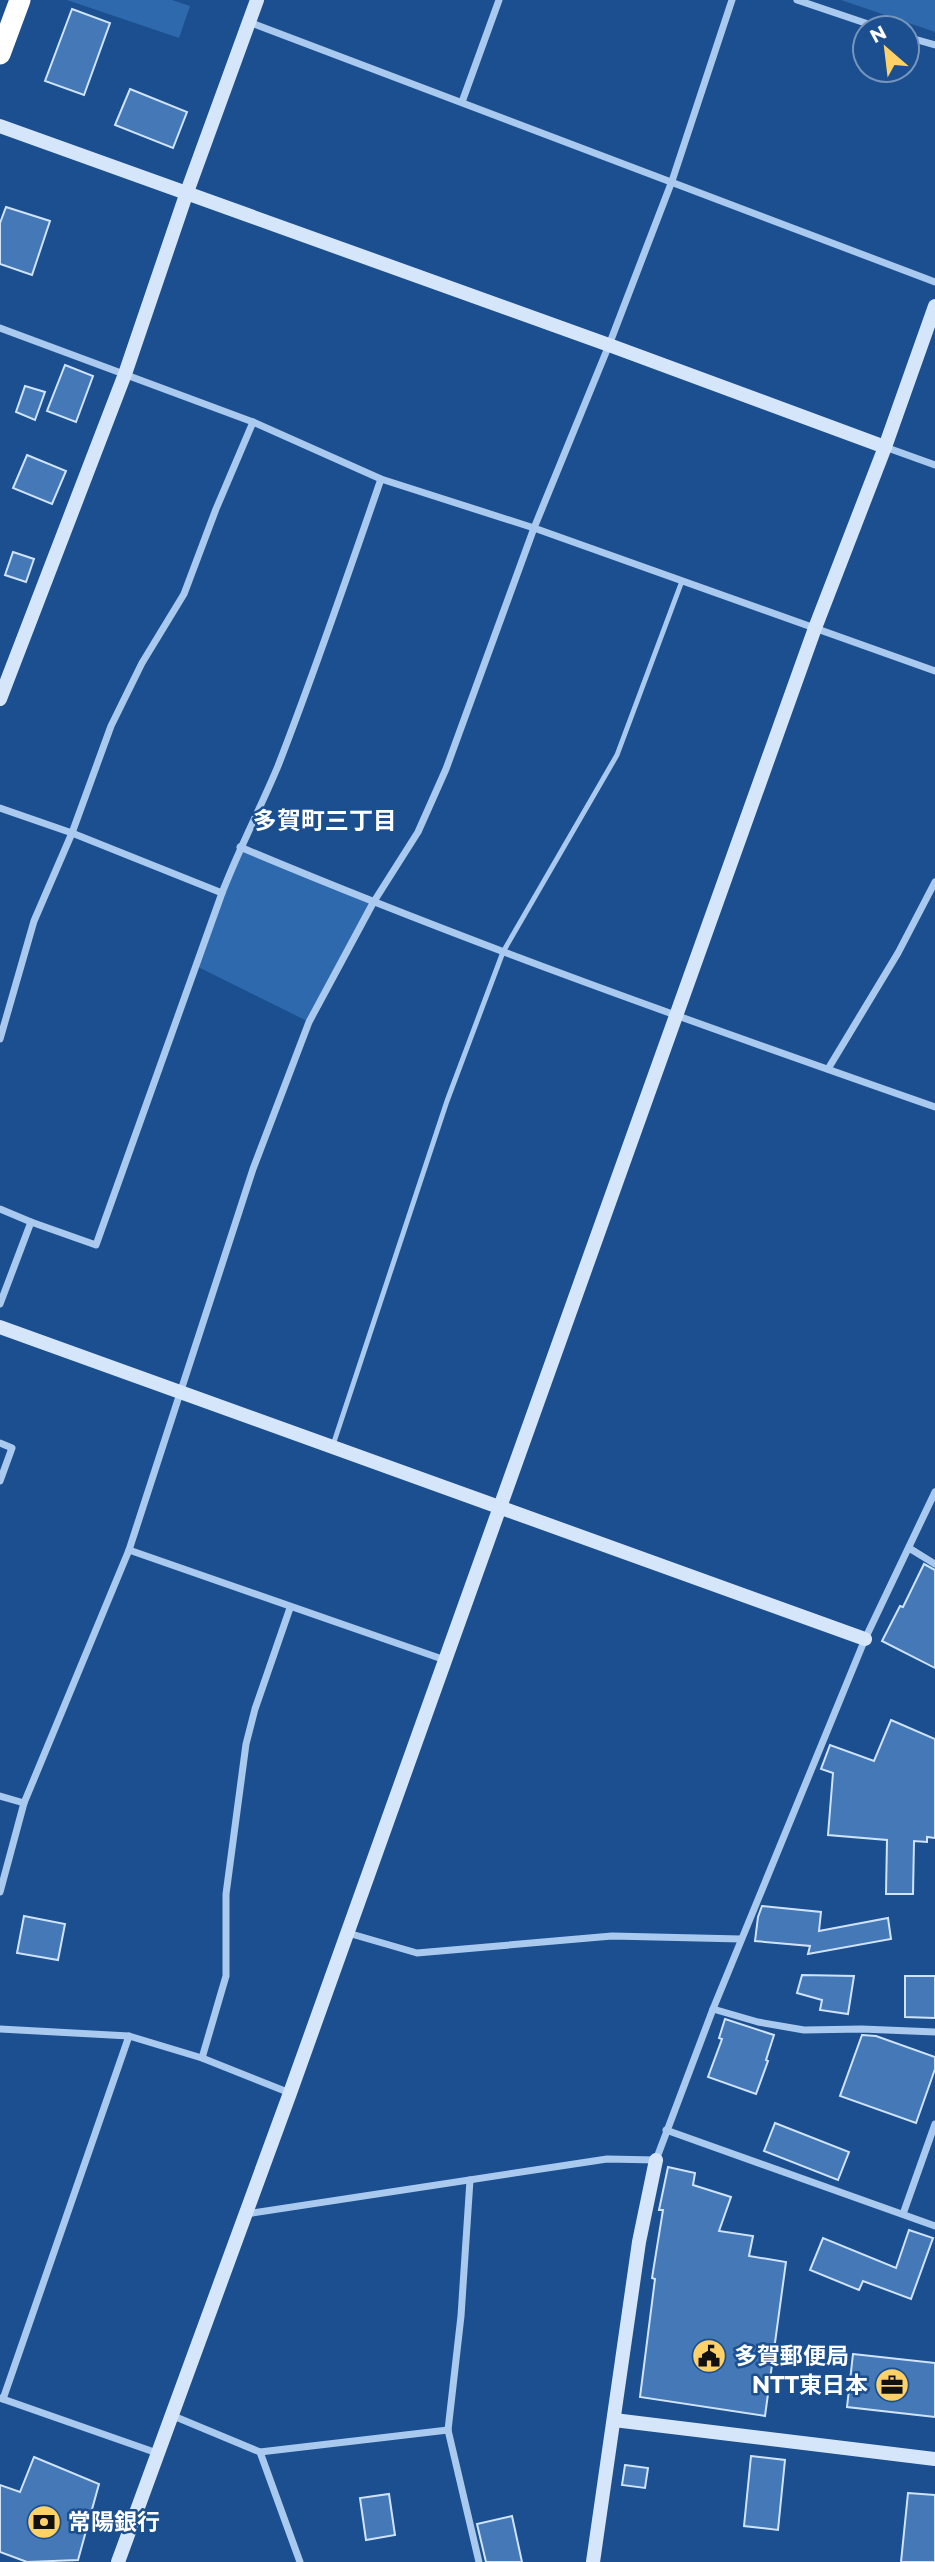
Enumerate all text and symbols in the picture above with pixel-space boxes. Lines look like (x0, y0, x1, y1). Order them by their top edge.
north arrow (851, 14, 921, 84)
text: N (866, 21, 890, 48)
district label: 多賀町三丁目 (253, 806, 397, 835)
public building icon: 多賀郵便局 (690, 2337, 728, 2375)
place label: 多賀郵便局 (734, 2342, 849, 2370)
office icon: NTT東日本 (873, 2366, 911, 2404)
place label: NTT東日本 (752, 2371, 868, 2399)
bank icon: 常陽銀行 (25, 2503, 63, 2541)
place label: 常陽銀行 (68, 2508, 160, 2536)

